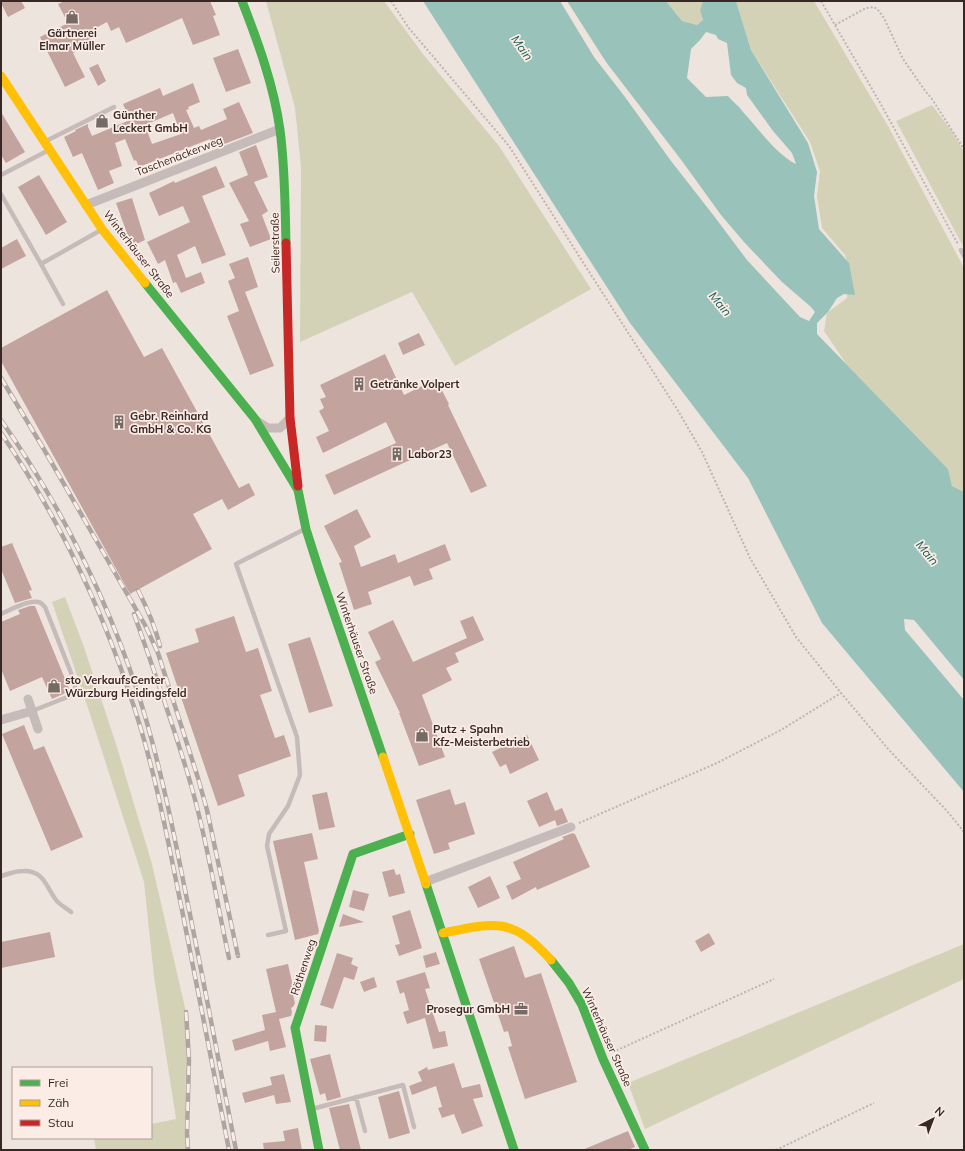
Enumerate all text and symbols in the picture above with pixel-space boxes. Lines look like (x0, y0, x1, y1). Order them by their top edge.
shop icon: Gärtnerei Elmar Müller (64, 9, 80, 25)
place label: Gärtnerei Elmar Müller (39, 26, 106, 53)
water label: Main (508, 32, 536, 63)
place label: Günther Leckert GmbH (113, 108, 188, 135)
shop icon: Günther Leckert GmbH (94, 113, 110, 129)
street label: Taschenäckerweg (133, 133, 225, 179)
street label: Winterhäuser Straße (101, 208, 177, 300)
street label: Seilerstraße (267, 212, 283, 273)
water label: Main (706, 288, 735, 319)
building icon: Getränke Volpert (351, 376, 367, 392)
place label: Getränke Volpert (370, 377, 459, 391)
place label: Gebr. Reinhard GmbH & Co. KG (130, 409, 211, 436)
building icon: Gebr. Reinhard GmbH & Co. KG (111, 414, 127, 430)
building icon: Labor23 (389, 446, 405, 462)
place label: Labor23 (408, 447, 452, 461)
water label: Main (913, 537, 942, 568)
street label: Winterhäuser Straße (333, 590, 381, 696)
place label: sto VerkaufsCenter Würzburg Heidingsfeld (65, 673, 187, 700)
shop icon: sto VerkaufsCenter Würzburg Heidingsfeld (46, 678, 62, 694)
place label: Putz + Spahn Kfz-Meisterbetrieb (433, 722, 530, 749)
shop icon: Putz + Spahn Kfz-Meisterbetrieb (414, 727, 430, 743)
street label: Röthenweg (287, 937, 319, 997)
street label: Winterhäuser Straße (579, 985, 635, 1089)
office icon: Prosegur GmbH (513, 1001, 529, 1017)
place label: Prosegur GmbH (426, 1002, 510, 1016)
legend (12, 1067, 152, 1139)
text: Frei (48, 1075, 68, 1090)
text: Zäh (48, 1095, 69, 1110)
north arrow (913, 1099, 953, 1139)
text: N (932, 1104, 947, 1120)
text: Stau (48, 1115, 74, 1130)

